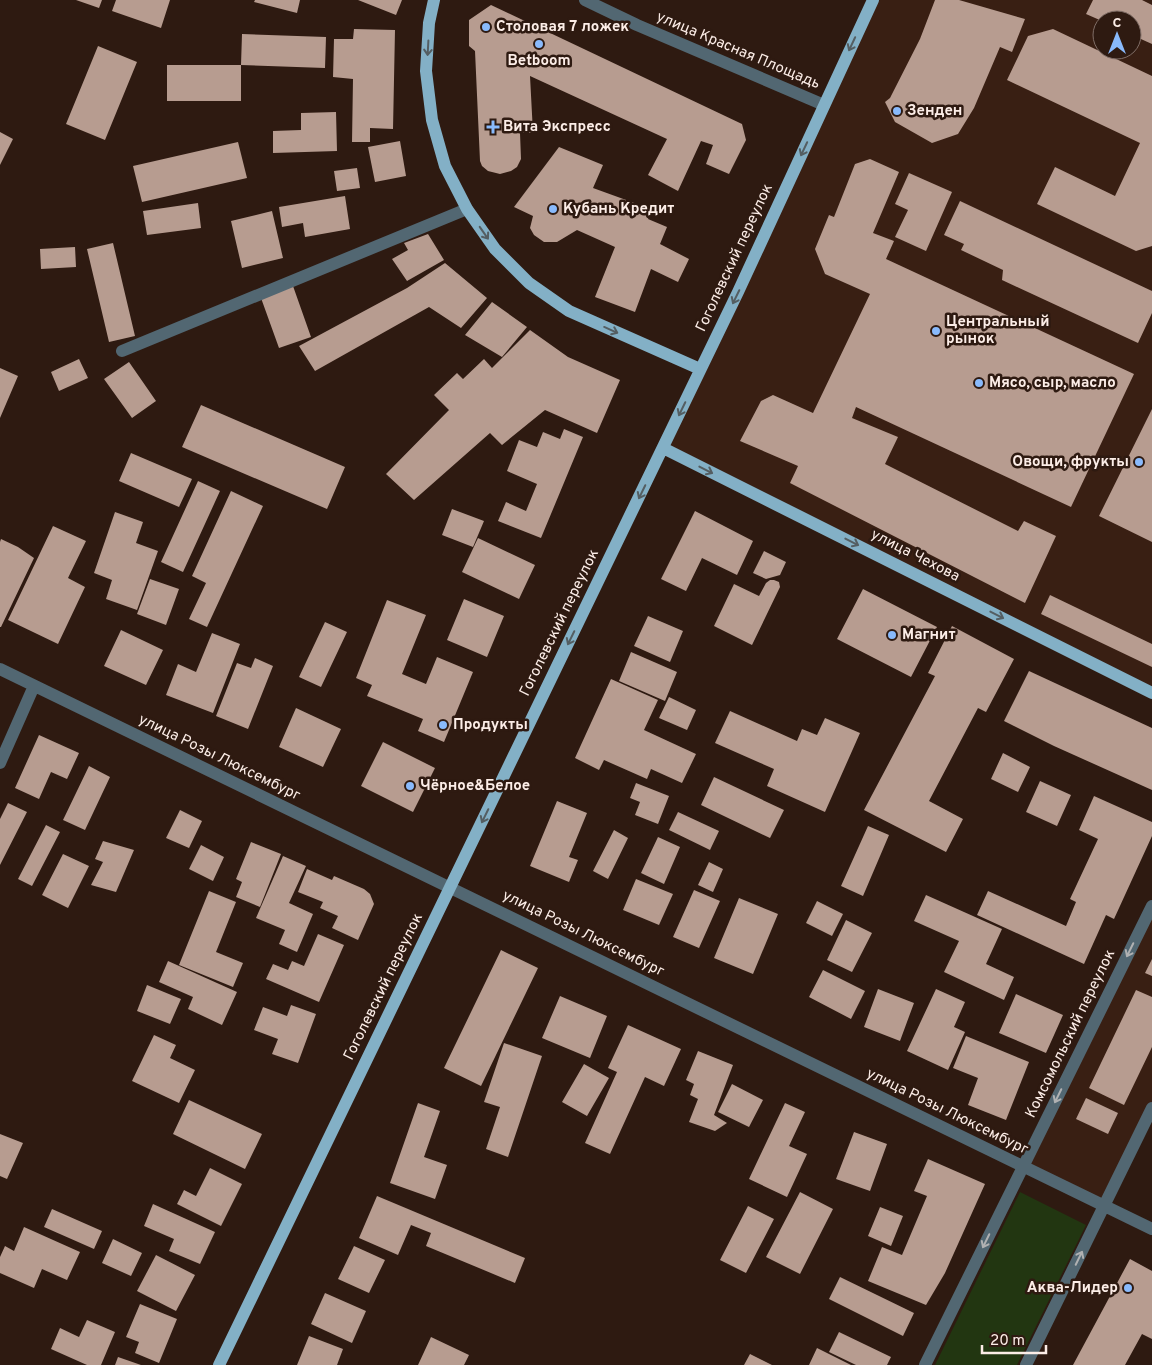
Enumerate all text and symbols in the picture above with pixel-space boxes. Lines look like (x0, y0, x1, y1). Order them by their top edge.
street label: улица Красная Площадь (653, 8, 823, 94)
north arrow (1092, 10, 1142, 60)
text: С (1113, 15, 1122, 32)
place label: Столовая 7 ложек (496, 18, 629, 37)
marker: Столовая 7 ложек (480, 21, 492, 33)
one-way arrow (847, 36, 857, 51)
marker: Betboom (533, 38, 545, 50)
one-way arrow (423, 40, 432, 56)
place label: Betboom (507, 52, 571, 71)
place label: Зенден (907, 102, 962, 121)
marker: Зенден (891, 105, 903, 117)
place label: Вита Экспресс (503, 118, 611, 137)
marker: Вита Экспресс (487, 121, 499, 133)
one-way arrow (798, 142, 808, 157)
street label: Гоголевский переулок (692, 181, 778, 335)
place label: Кубань Кредит (563, 200, 674, 219)
marker: Кубань Кредит (547, 203, 559, 215)
one-way arrow (478, 226, 489, 239)
one-way arrow (731, 289, 740, 304)
place label: Центральный рынок (946, 313, 1049, 349)
one-way arrow (603, 325, 618, 335)
marker: Центральный рынок (930, 325, 942, 337)
place label: Мясо, сыр, масло (989, 374, 1116, 393)
marker: Мясо, сыр, масло (973, 377, 985, 389)
one-way arrow (676, 401, 686, 416)
place label: Овощи, фрукты (1012, 453, 1129, 472)
marker: Овощи, фрукты (1133, 456, 1145, 468)
one-way arrow (699, 465, 714, 475)
one-way arrow (636, 484, 646, 499)
street label: улица Чехова (867, 525, 963, 587)
one-way arrow (844, 538, 859, 548)
street label: Гоголевский переулок (516, 546, 604, 700)
one-way arrow (989, 611, 1004, 620)
place label: Магнит (902, 626, 955, 645)
marker: Магнит (886, 629, 898, 641)
one-way arrow (566, 630, 575, 645)
street label: улица Розы Люксембург (135, 710, 303, 806)
place label: Продукты (453, 716, 528, 735)
marker: Продукты (437, 719, 449, 731)
place label: Чёрное&Белое (420, 777, 530, 796)
marker: Чёрное&Белое (404, 780, 416, 792)
one-way arrow (480, 808, 489, 823)
street label: улица Розы Люксембург (499, 886, 667, 982)
street label: Гоголевский переулок (340, 910, 428, 1064)
one-way arrow (1125, 942, 1135, 957)
street label: Комсомольский переулок (1022, 947, 1120, 1121)
street label: улица Розы Люксембург (863, 1064, 1031, 1160)
one-way arrow (1053, 1088, 1063, 1103)
one-way arrow (981, 1234, 991, 1249)
one-way arrow (1074, 1251, 1084, 1266)
place label: Аква-Лидер (1027, 1279, 1118, 1298)
marker: Аква-Лидер (1122, 1282, 1134, 1294)
scale bar (982, 1322, 1046, 1354)
text: 20 m (990, 1332, 1025, 1351)

